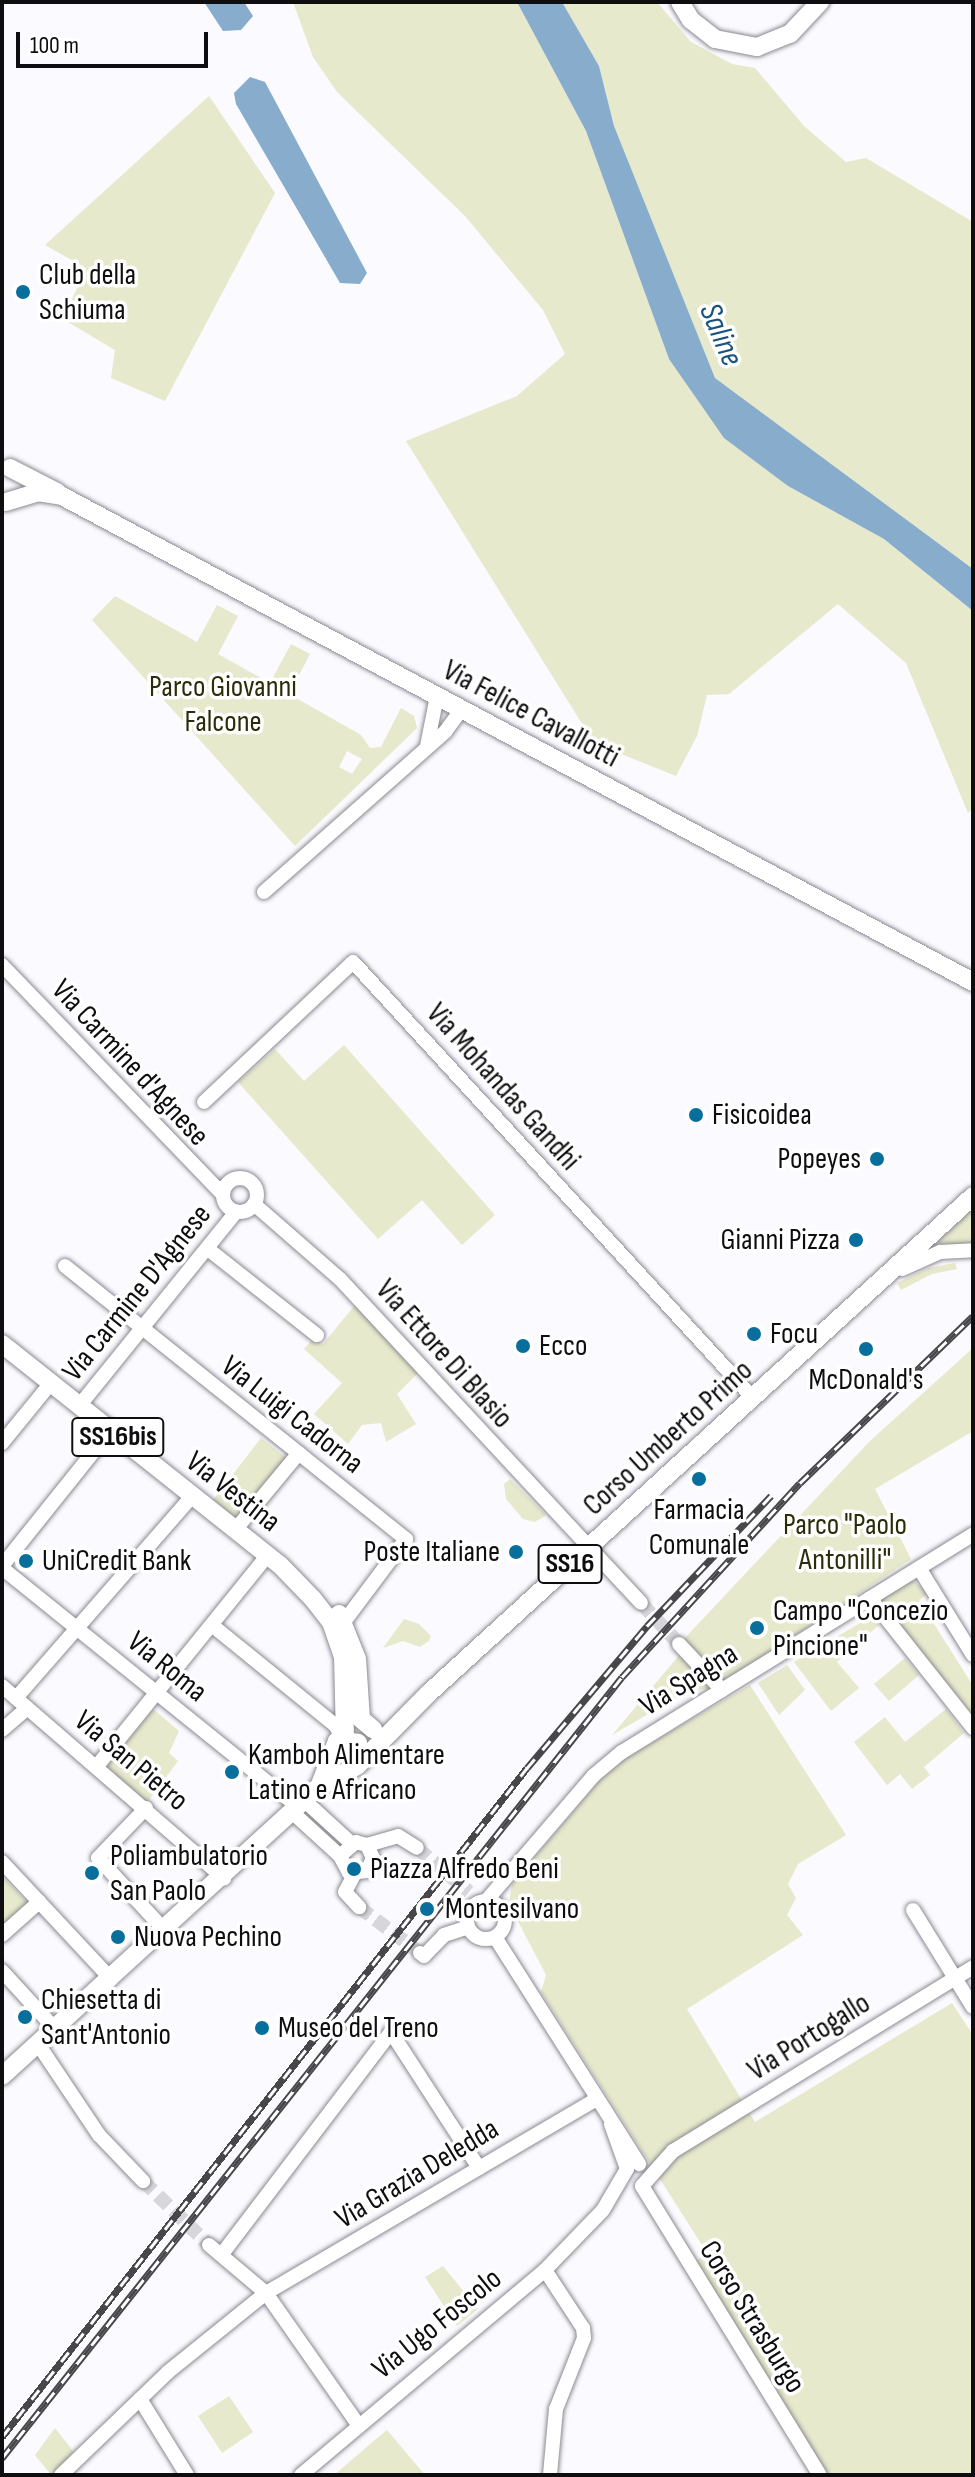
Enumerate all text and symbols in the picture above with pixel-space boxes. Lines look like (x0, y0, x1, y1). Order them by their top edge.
scale bar (20, 16, 212, 66)
text: 100 m (30, 31, 79, 60)
place label: Club della Schiuma (39, 257, 136, 328)
marker: Club della Schiuma (14, 283, 32, 301)
water label: Saline (690, 298, 750, 372)
street label: Via Felice Cavallotti (437, 652, 625, 776)
park label: Parco Giovanni Falcone (149, 669, 297, 740)
street label: Via Carmine d'Agnese (44, 972, 216, 1154)
street label: Via Mohandas Gandhi (418, 996, 588, 1178)
place label: Fisicoidea (712, 1097, 812, 1133)
marker: Fisicoidea (687, 1106, 705, 1124)
place label: Popeyes (777, 1141, 861, 1177)
marker: Popeyes (868, 1150, 886, 1168)
street label: Via Carmine D'Agnese (55, 1198, 219, 1388)
place label: Gianni Pizza (720, 1222, 840, 1258)
marker: Gianni Pizza (847, 1231, 865, 1249)
street label: Via Ettore Di Blasio (368, 1272, 520, 1436)
place label: Focu (770, 1316, 818, 1352)
marker: Focu (745, 1325, 763, 1343)
place label: Ecco (539, 1328, 587, 1364)
marker: Ecco (514, 1337, 532, 1355)
marker: McDonald's (857, 1340, 875, 1358)
street label: Via Luigi Cadorna (214, 1348, 370, 1482)
street label: Corso Umberto Primo (576, 1353, 760, 1523)
place label: McDonald's (809, 1362, 923, 1398)
road number: SS16bis (70, 1413, 166, 1461)
street label: Via Vestina (179, 1444, 287, 1540)
marker: Farmacia Comunale (690, 1470, 708, 1488)
place label: Farmacia Comunale (649, 1492, 749, 1562)
park label: Parco "Paolo Antonilli" (783, 1507, 907, 1578)
place label: Poste Italiane (364, 1534, 500, 1570)
road number: SS16 (536, 1540, 604, 1588)
place label: UniCredit Bank (42, 1543, 191, 1579)
marker: Poste Italiane (507, 1543, 525, 1561)
marker: UniCredit Bank (17, 1552, 35, 1570)
place label: Campo "Concezio Pincione" (773, 1593, 949, 1664)
marker: Campo "Concezio Pincione" (748, 1619, 766, 1637)
street label: Via Roma (120, 1624, 214, 1710)
street label: Via Spagna (633, 1636, 745, 1724)
street label: Via San Pietro (67, 1703, 195, 1819)
place label: Kamboh Alimentare Latino e Africano (248, 1737, 445, 1808)
marker: Kamboh Alimentare Latino e Africano (223, 1763, 241, 1781)
place label: Poliambulatorio San Paolo (110, 1838, 268, 1908)
place label: Piazza Alfredo Beni (370, 1851, 559, 1887)
marker: Piazza Alfredo Beni (345, 1860, 363, 1878)
marker: Poliambulatorio San Paolo (81, 1862, 103, 1884)
place label: Montesilvano (445, 1891, 579, 1927)
marker: Montesilvano (416, 1898, 438, 1920)
place label: Nuova Pechino (134, 1919, 282, 1955)
marker: Nuova Pechino (109, 1928, 127, 1946)
place label: Chiesetta di Sant'Antonio (41, 1982, 171, 2052)
street label: Via Portogallo (741, 1985, 877, 2089)
marker: Chiesetta di Sant'Antonio (16, 2008, 34, 2026)
place label: Museo del Treno (278, 2010, 439, 2046)
marker: Museo del Treno (253, 2019, 271, 2037)
street label: Via Grazia Deledda (329, 2111, 505, 2237)
street label: Corso Strasburgo (691, 2234, 813, 2400)
street label: Via Ugo Foscolo (365, 2261, 509, 2387)

